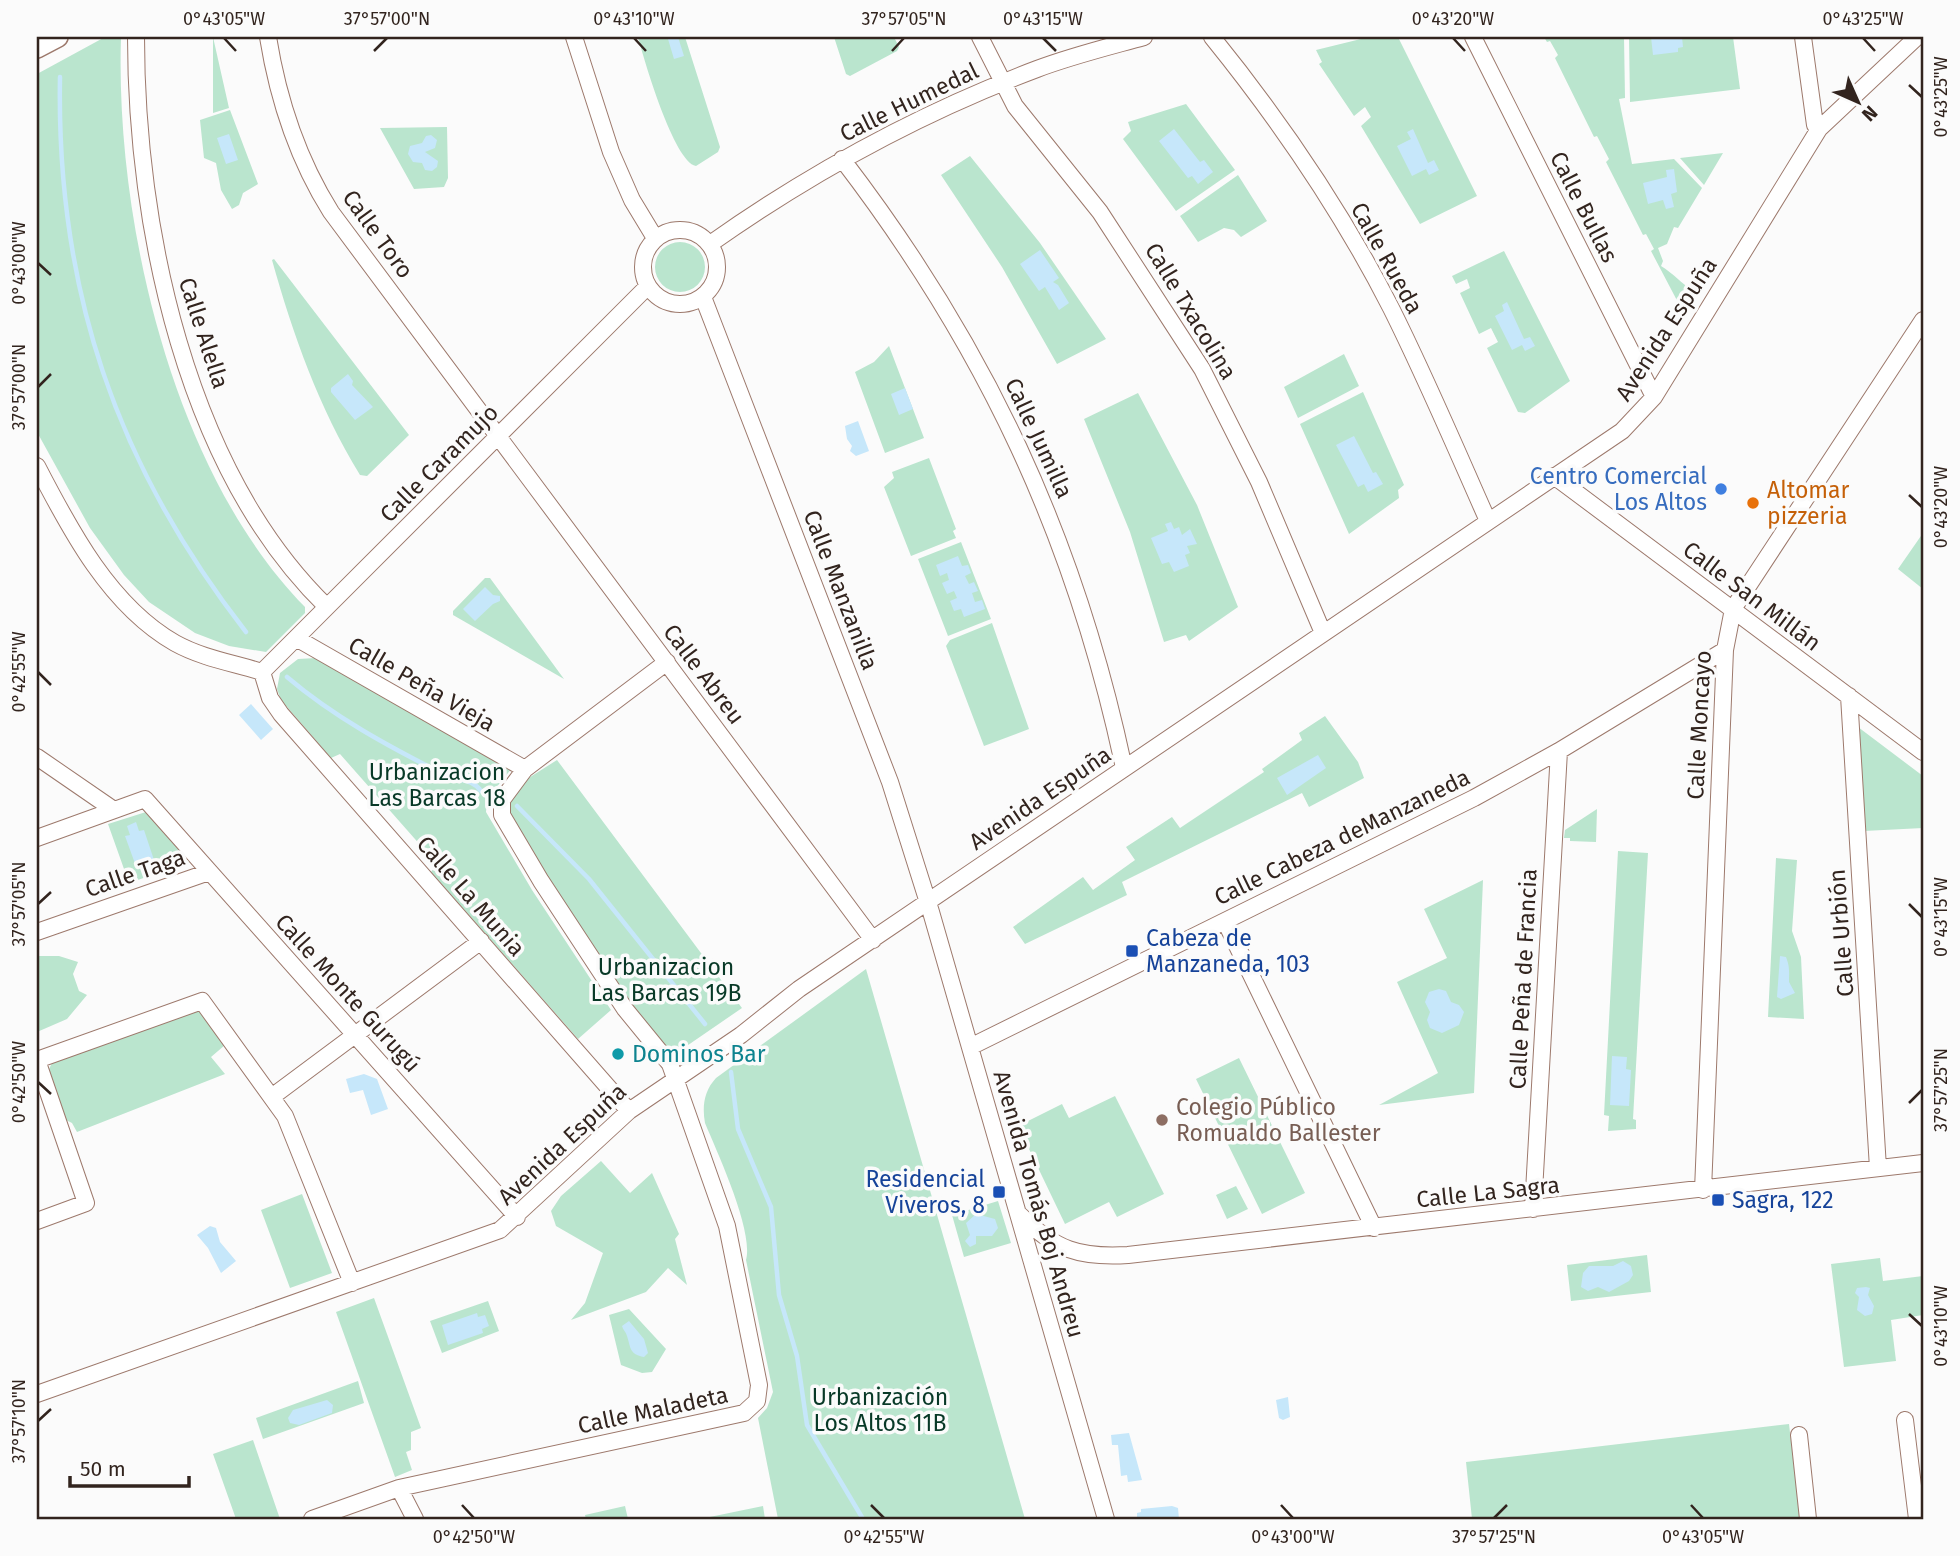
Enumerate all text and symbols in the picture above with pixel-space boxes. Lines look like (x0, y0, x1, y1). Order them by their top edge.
text: 0°43'05"W (183, 8, 265, 30)
text: 37°57'00"N (344, 8, 430, 30)
text: 0°43'10"W (593, 8, 675, 30)
text: 37°57'05"N (862, 8, 946, 30)
text: 0°43'15"W (1003, 8, 1083, 30)
text: 0°43'20"W (1412, 8, 1494, 30)
text: 0°43'25"W (1822, 8, 1904, 30)
street label: Calle Humedal (835, 56, 983, 148)
text: 0°43'25"W (1930, 56, 1952, 138)
north arrow (1824, 66, 1894, 136)
text: N (1857, 101, 1882, 126)
street label: Calle Bullas (1544, 147, 1624, 267)
street label: Calle Toro (337, 184, 419, 284)
street label: Calle Rueda (1345, 197, 1429, 319)
text: 0°43'00"W (8, 221, 30, 305)
street label: Calle Txacolina (1139, 238, 1243, 384)
street label: Avenida Espuña (1609, 252, 1723, 406)
street label: Calle Alella (173, 274, 235, 392)
text: 37°57'00"N (8, 344, 30, 430)
street label: Calle Jumilla (999, 373, 1079, 503)
street label: Calle Caramujo (374, 398, 504, 528)
place label: Centro Comercial Los Altos (1530, 462, 1707, 516)
text: 0°43'20"W (1930, 466, 1952, 548)
place label: Altomar pizzeria (1767, 476, 1850, 530)
marker: Centro Comercial Los Altos (1713, 481, 1729, 497)
marker: Altomar pizzeria (1745, 495, 1761, 511)
street label: Calle Manzanilla (798, 506, 884, 674)
street label: Calle San Millán (1678, 535, 1826, 657)
street label: Calle Abreu (657, 618, 751, 730)
text: 0°42'55"W (8, 631, 30, 712)
street label: Calle Peña Vieja (344, 631, 500, 737)
street label: Calle Moncayo (1681, 650, 1717, 800)
street label: Avenida Espuña (964, 740, 1116, 856)
park label: Urbanizacion Las Barcas 18 (368, 758, 506, 812)
street label: Calle Cabeza deManzaneda (1210, 763, 1474, 911)
street label: Calle La Munia (411, 830, 531, 962)
street label: Calle Taga (81, 843, 189, 903)
text: 37°57'05"N (8, 862, 30, 946)
street label: Calle Peña de Francia (1503, 868, 1543, 1090)
street label: Calle Urbión (1823, 868, 1859, 998)
text: 0°43'15"W (1930, 877, 1952, 957)
street label: Calle Monte Gurugú (269, 908, 427, 1078)
place label: Cabeza de Manzaneda, 103 (1146, 924, 1310, 978)
marker: Cabeza de Manzaneda, 103 (1124, 943, 1140, 959)
park label: Urbanizacion Las Barcas 19B (591, 953, 741, 1007)
place label: Dominos Bar (632, 1040, 766, 1068)
text: 0°42'50"W (8, 1041, 30, 1123)
marker: Dominos Bar (610, 1046, 626, 1062)
text: 37°57'25"N (1930, 1048, 1952, 1132)
street label: Avenida Tomás Boj Andreu (987, 1067, 1091, 1341)
street label: Avenida Espuña (492, 1077, 632, 1211)
place label: Colegio Público Romualdo Ballester (1176, 1093, 1381, 1147)
marker: Colegio Público Romualdo Ballester (1154, 1112, 1170, 1128)
place label: Residencial Viveros, 8 (865, 1165, 985, 1219)
street label: Calle La Sagra (1415, 1171, 1561, 1213)
marker: Residencial Viveros, 8 (991, 1184, 1007, 1200)
place label: Sagra, 122 (1732, 1186, 1834, 1214)
marker: Sagra, 122 (1710, 1192, 1726, 1208)
text: 0°43'10"W (1930, 1285, 1952, 1367)
text: 37°57'10"N (8, 1379, 30, 1463)
street label: Calle Maladeta (575, 1380, 731, 1440)
park label: Urbanización Los Altos 11B (812, 1383, 948, 1437)
scale bar (70, 1444, 189, 1488)
text: 50 m (80, 1456, 126, 1482)
text: 0°42'50"W (433, 1526, 515, 1548)
text: 0°42'55"W (844, 1526, 925, 1548)
text: 0°43'00"W (1251, 1526, 1335, 1548)
text: 37°57'25"N (1452, 1526, 1536, 1548)
text: 0°43'05"W (1662, 1526, 1744, 1548)

